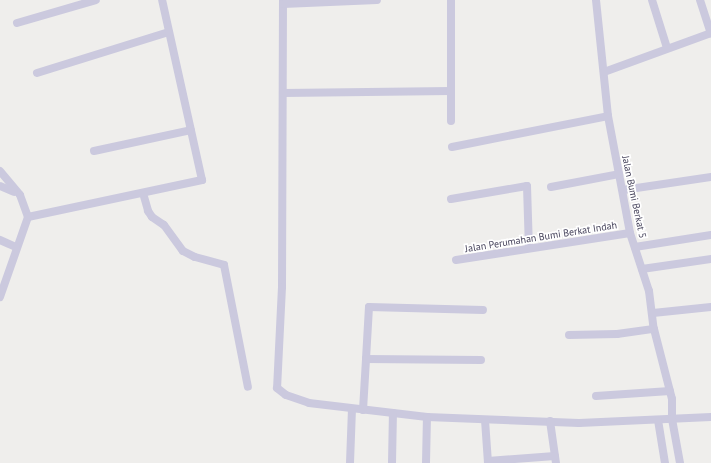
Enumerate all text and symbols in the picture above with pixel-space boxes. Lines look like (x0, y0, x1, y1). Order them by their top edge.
street label: Jalan Bumi Berkat 5 (619, 155, 649, 239)
street label: Jalan Perumahan Bumi Berkat Indah (464, 219, 618, 255)

